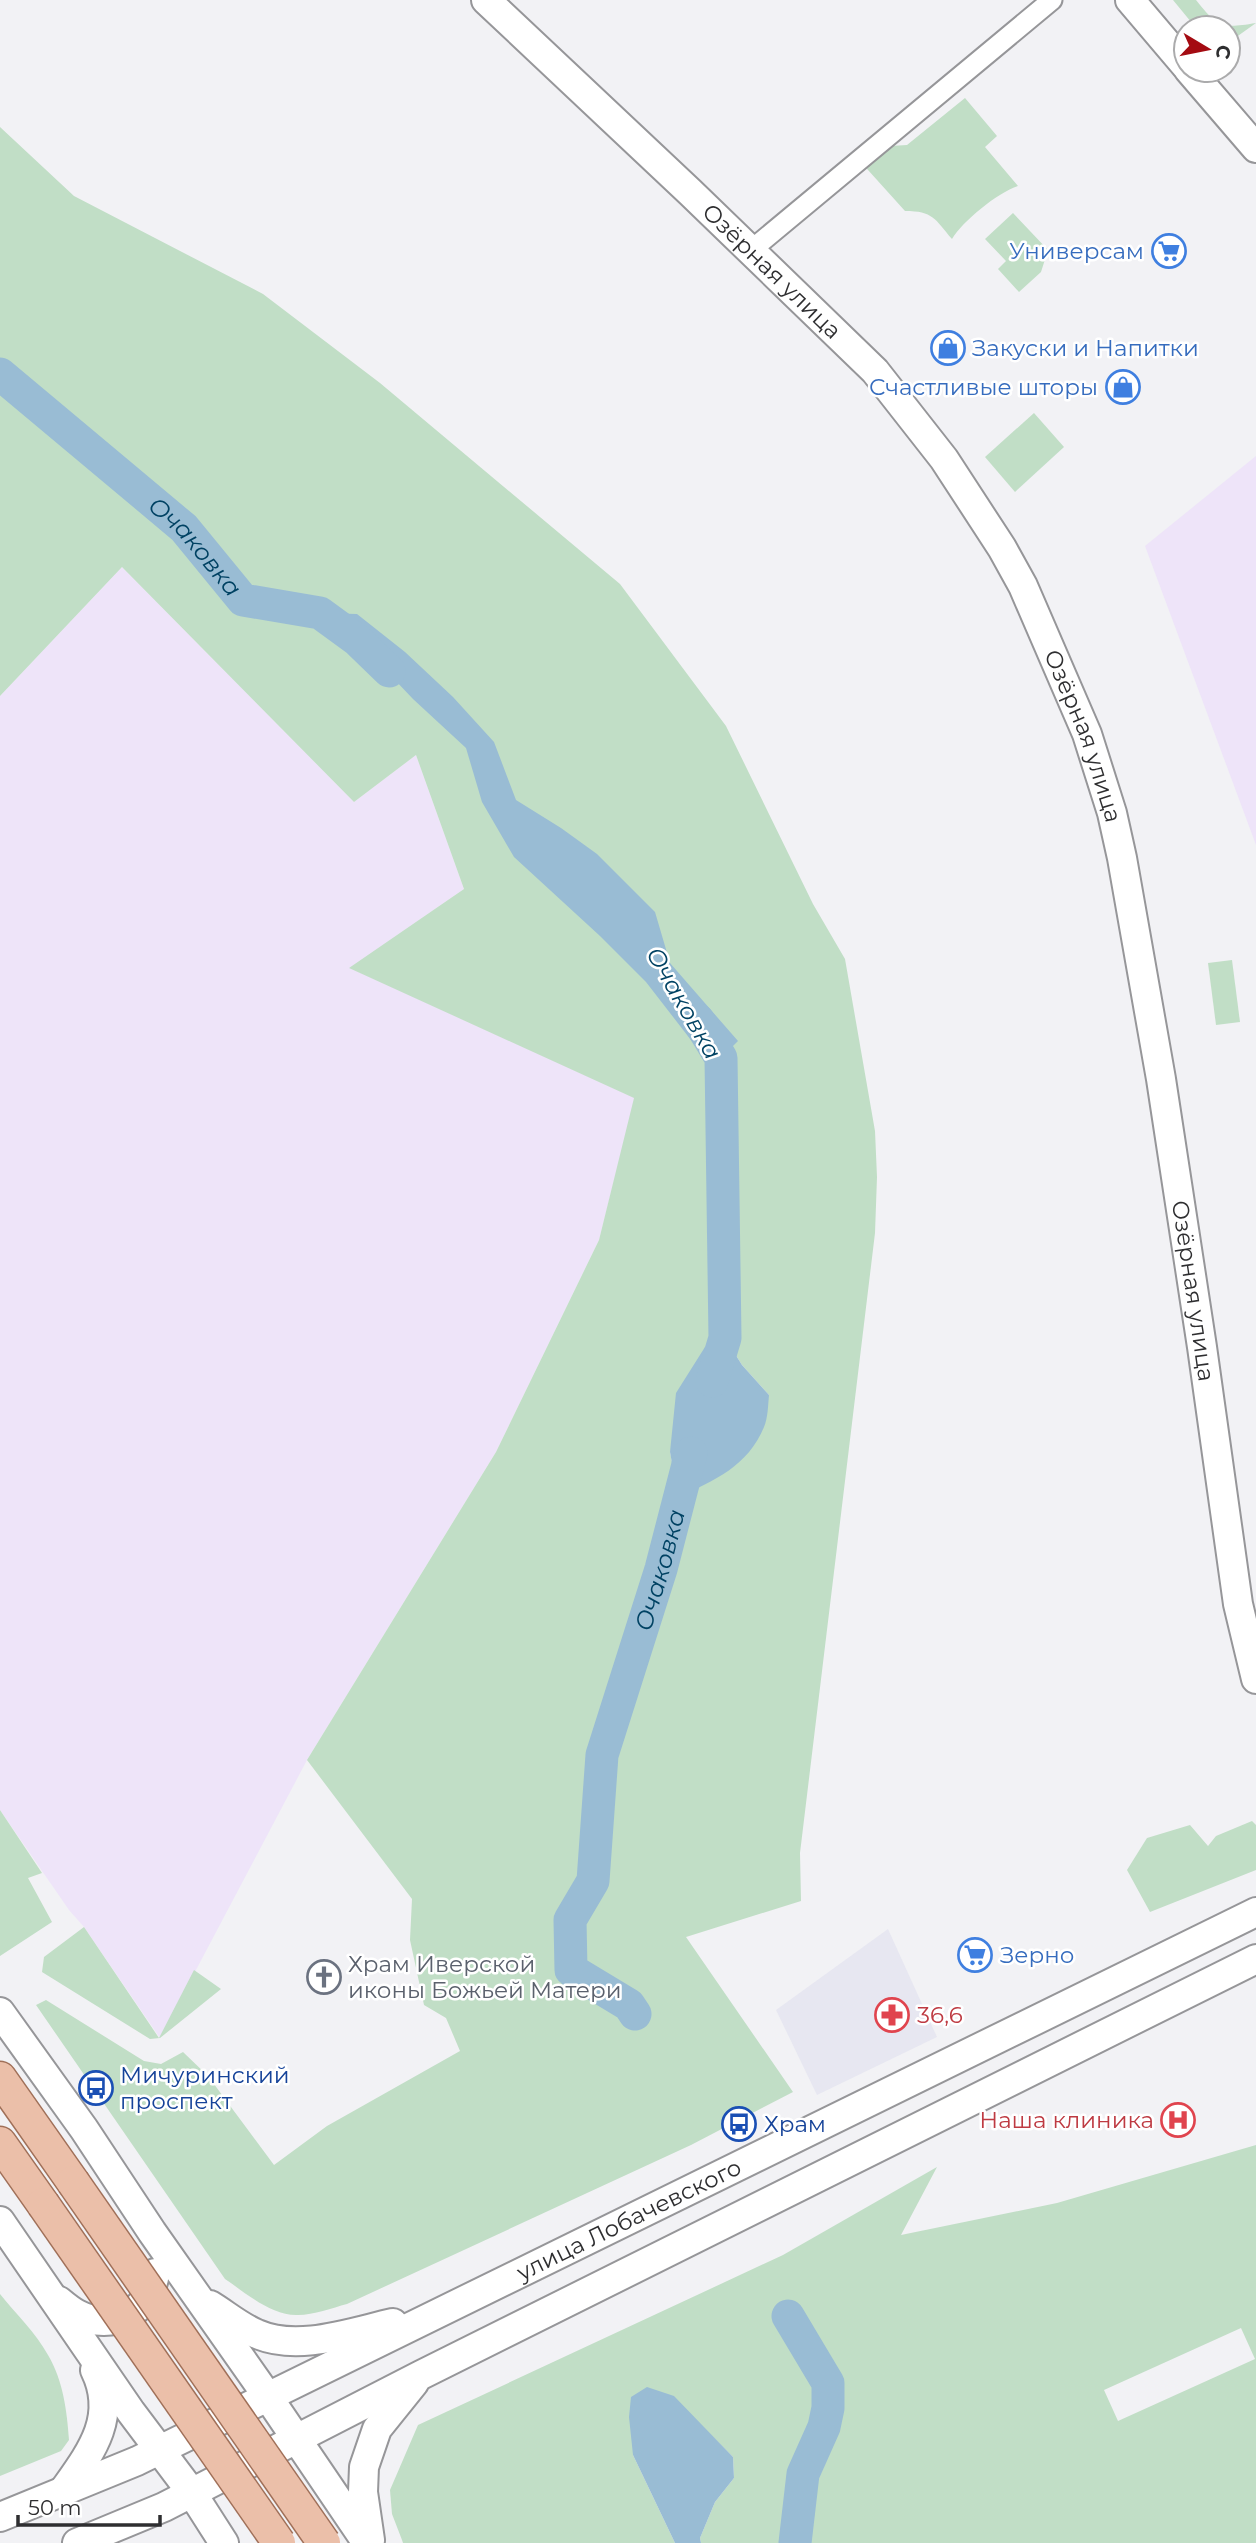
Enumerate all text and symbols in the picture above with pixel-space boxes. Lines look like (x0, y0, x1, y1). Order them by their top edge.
north arrow (1172, 14, 1242, 84)
text: С (1211, 43, 1236, 61)
street label: Озёрная улица (696, 198, 847, 345)
supermarket icon: Универсам (1150, 232, 1188, 270)
place label: Универсам (1009, 237, 1144, 265)
shop icon: Закуски и Напитки (929, 329, 967, 367)
place label: Закуски и Напитки (972, 334, 1199, 362)
shop icon: Счастливые шторы (1104, 368, 1142, 406)
place label: Счастливые шторы (869, 373, 1098, 401)
water label: Очаковка (143, 490, 248, 602)
street label: Озёрная улица (1038, 645, 1128, 825)
water label: Очаковка (640, 942, 728, 1064)
street label: Озёрная улица (1166, 1198, 1221, 1383)
water label: Очаковка (628, 1506, 690, 1634)
supermarket icon: Зерно (956, 1936, 994, 1974)
place label: Зерно (1000, 1941, 1074, 1969)
place label: Храм Иверской иконы Божьей Матери (348, 1950, 622, 2004)
church icon: Храм Иверской иконы Божьей Матери (305, 1958, 343, 1996)
pharmacy icon: 36,6 (873, 1996, 911, 2034)
place label: 36,6 (917, 2001, 963, 2029)
place label: Мичуринский проспект (120, 2061, 290, 2115)
bus stop icon: Мичуринский проспект (77, 2069, 115, 2107)
hospital icon: Наша клиника (1159, 2101, 1197, 2139)
bus stop icon: Храм (720, 2105, 758, 2143)
place label: Наша клиника (979, 2106, 1154, 2134)
place label: Храм (764, 2110, 826, 2138)
street label: улица Лобачевского (511, 2153, 746, 2287)
scale bar (18, 2484, 159, 2528)
text: 50 m (28, 2495, 82, 2520)

